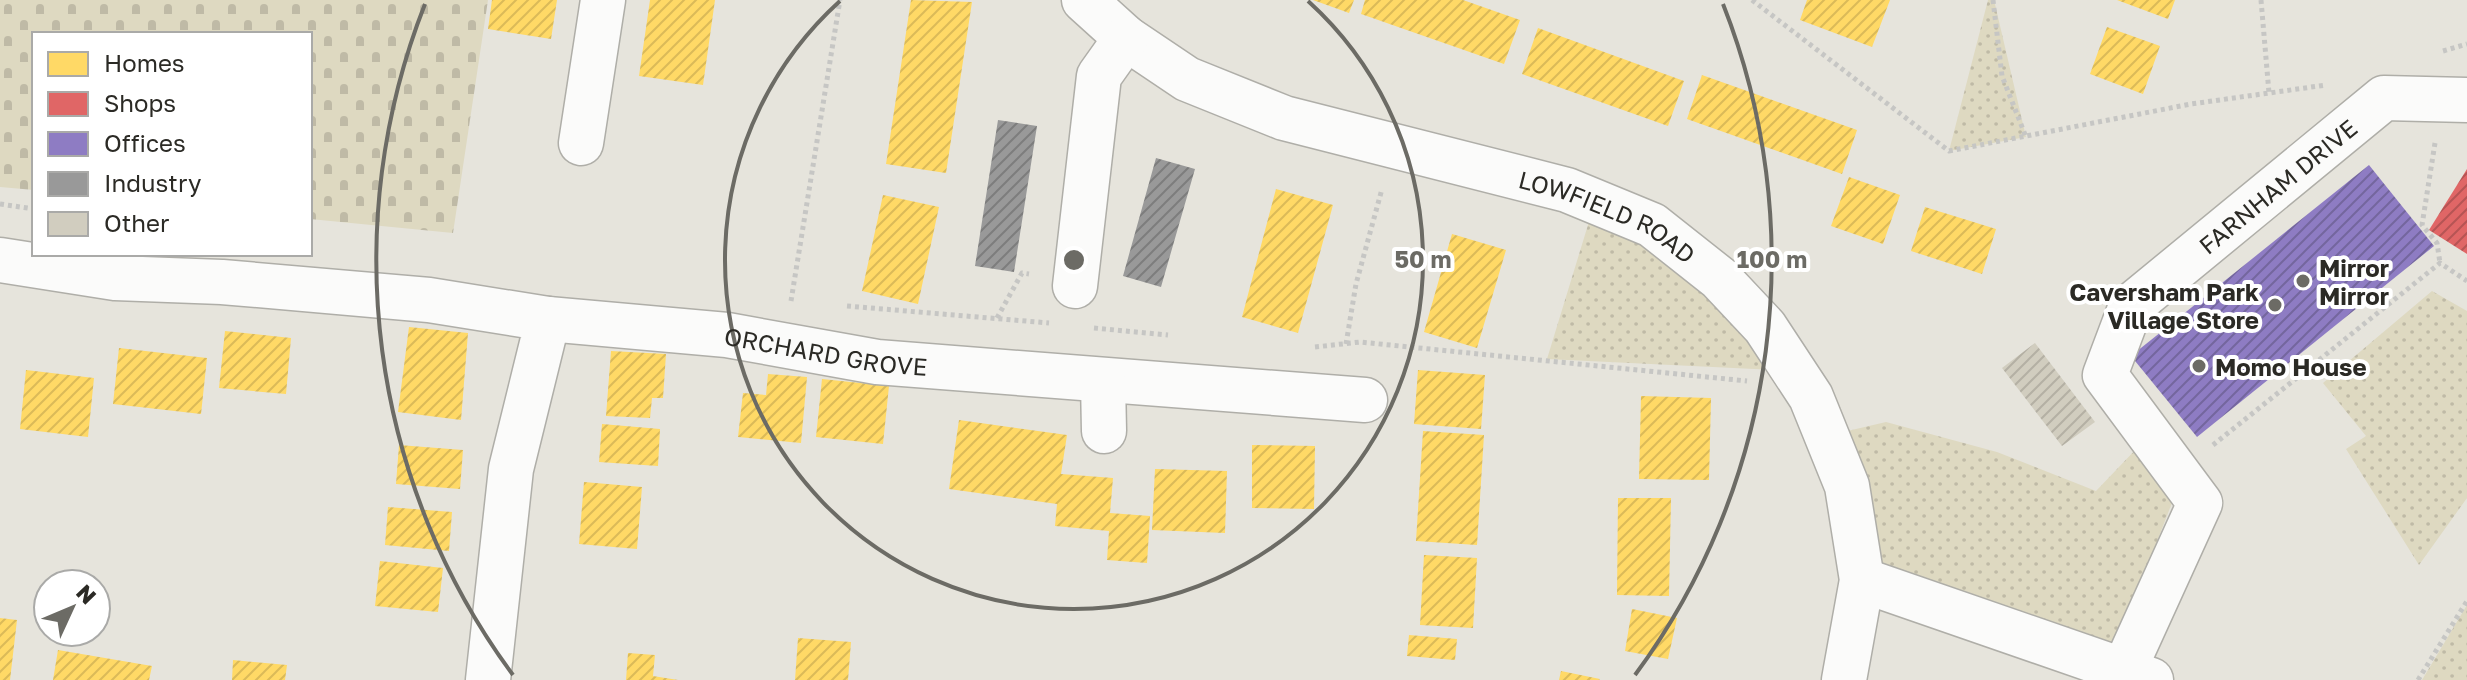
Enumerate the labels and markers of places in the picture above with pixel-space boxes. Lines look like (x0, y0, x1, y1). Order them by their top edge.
centre of rings (1060, 246, 1088, 274)
place label: Mirror Mirror (2319, 253, 2389, 310)
marker: Mirror Mirror (2294, 272, 2312, 290)
place label: Caversham Park Village Store (2069, 277, 2259, 334)
marker: Caversham Park Village Store (2266, 296, 2284, 314)
place label: Momo House (2215, 352, 2367, 381)
marker: Momo House (2190, 357, 2208, 375)

